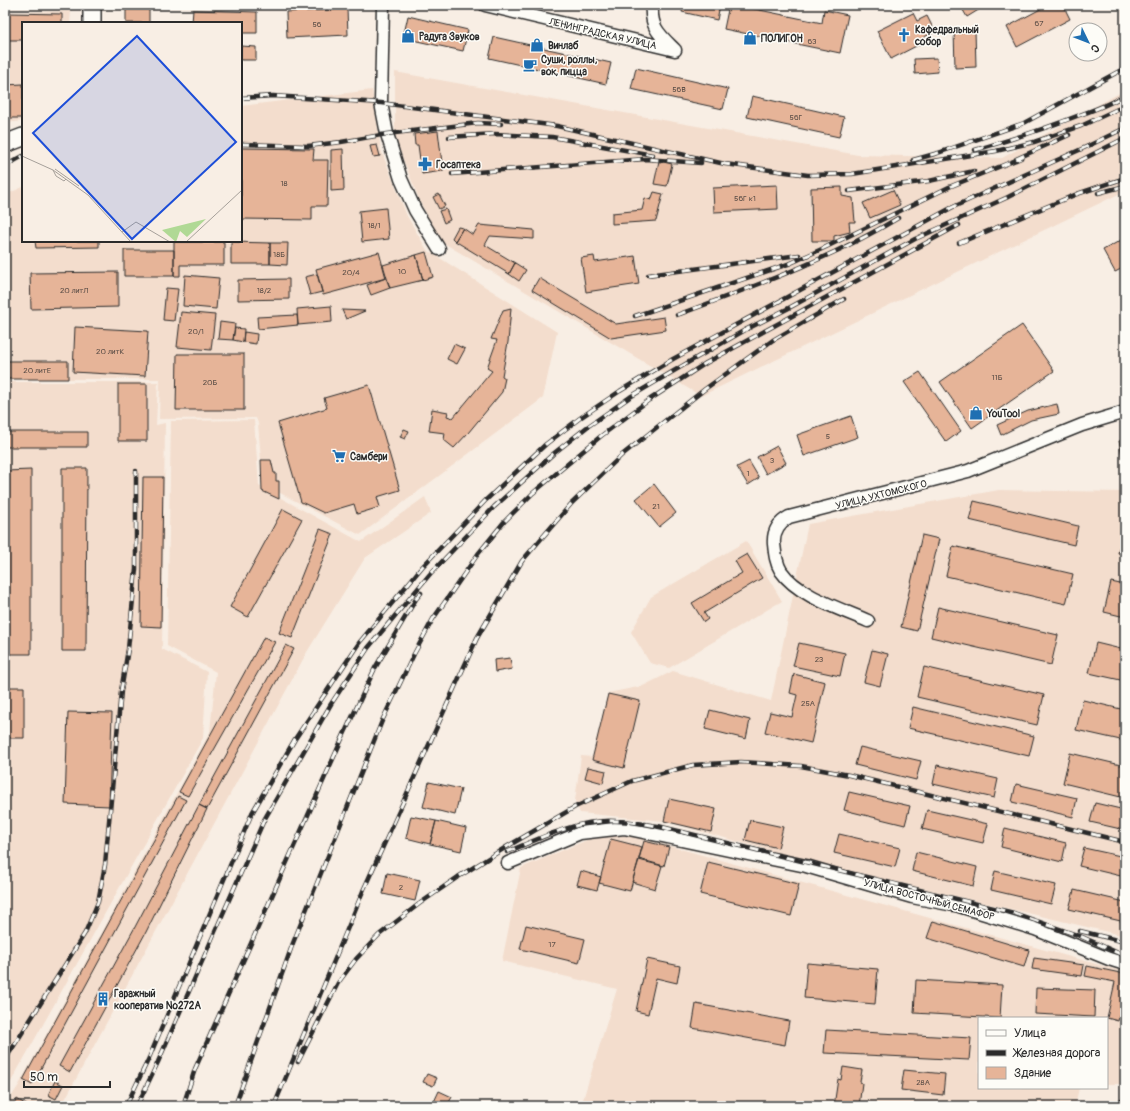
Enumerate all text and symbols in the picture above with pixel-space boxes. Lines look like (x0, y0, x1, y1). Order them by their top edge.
street label: ЛЕНИНГРАДСКАЯ УЛИЦА (547, 16, 658, 52)
house number: 67 (1035, 19, 1044, 28)
house number: 56 (313, 20, 322, 29)
inset map (22, 22, 242, 242)
north arrow (1068, 22, 1108, 62)
place label: Кафедральный собор (914, 24, 979, 48)
church icon: Кафедральный собор (896, 27, 912, 43)
shop icon: Радуга Звуков (400, 28, 416, 44)
shop icon: ПОЛИГОН (742, 30, 758, 46)
place label: Радуга Звуков (419, 31, 480, 43)
place label: ПОЛИГОН (761, 33, 803, 45)
shop icon: Винлаб (529, 37, 545, 53)
house number: 63 (807, 37, 817, 46)
place label: Винлаб (548, 40, 579, 52)
text: С (1088, 42, 1102, 56)
place label: Суши, роллы, вок, пицца (541, 54, 598, 78)
cafe icon: Суши, роллы, вок, пицца (522, 57, 538, 73)
house number: 56В (672, 85, 686, 94)
house number: 56Г (790, 113, 803, 122)
pharmacy icon: Госаптека (417, 156, 433, 172)
place label: Госаптека (436, 159, 481, 171)
house number: 18 (280, 179, 288, 188)
house number: 56Г к1 (734, 194, 756, 203)
house number: 18/1 (367, 221, 381, 230)
house number: 18Б (273, 250, 285, 259)
house number: 10 (398, 267, 407, 276)
house number: 20/4 (342, 268, 360, 277)
house number: 20 литЛ (60, 286, 88, 295)
house number: 18/2 (257, 286, 272, 295)
house number: 20/1 (188, 327, 204, 336)
house number: 20 литК (96, 347, 124, 356)
house number: 20 литЕ (23, 366, 51, 375)
house number: 11Б (991, 373, 1003, 382)
house number: 20Б (203, 378, 218, 387)
shop icon: YouTool (968, 405, 984, 421)
place label: YouTool (986, 408, 1020, 420)
house number: 5 (826, 432, 830, 441)
supermarket icon: Самбери (331, 448, 347, 464)
place label: Самбери (350, 451, 388, 463)
house number: 3 (770, 456, 775, 465)
house number: 1 (746, 469, 750, 478)
street label: УЛИЦА УХТОМСКОГО (834, 478, 928, 512)
house number: 21 (652, 502, 660, 511)
house number: 23 (815, 655, 824, 664)
house number: 25А (801, 699, 815, 708)
street label: УЛИЦА ВОСТОЧНЫЙ СЕМАФОР (862, 876, 996, 923)
house number: 2 (399, 883, 404, 892)
house number: 17 (548, 940, 556, 949)
place label: Гаражный кооператив №272А (114, 988, 201, 1012)
building icon: Гаражный кооператив №272А (95, 991, 111, 1007)
legend (978, 1017, 1108, 1089)
text: Улица (1014, 1026, 1046, 1041)
text: Железная дорога (1012, 1046, 1101, 1061)
scale bar (24, 1063, 110, 1089)
text: Здание (1014, 1066, 1051, 1081)
text: 50 m (30, 1070, 58, 1085)
house number: 28А (916, 1078, 930, 1087)

